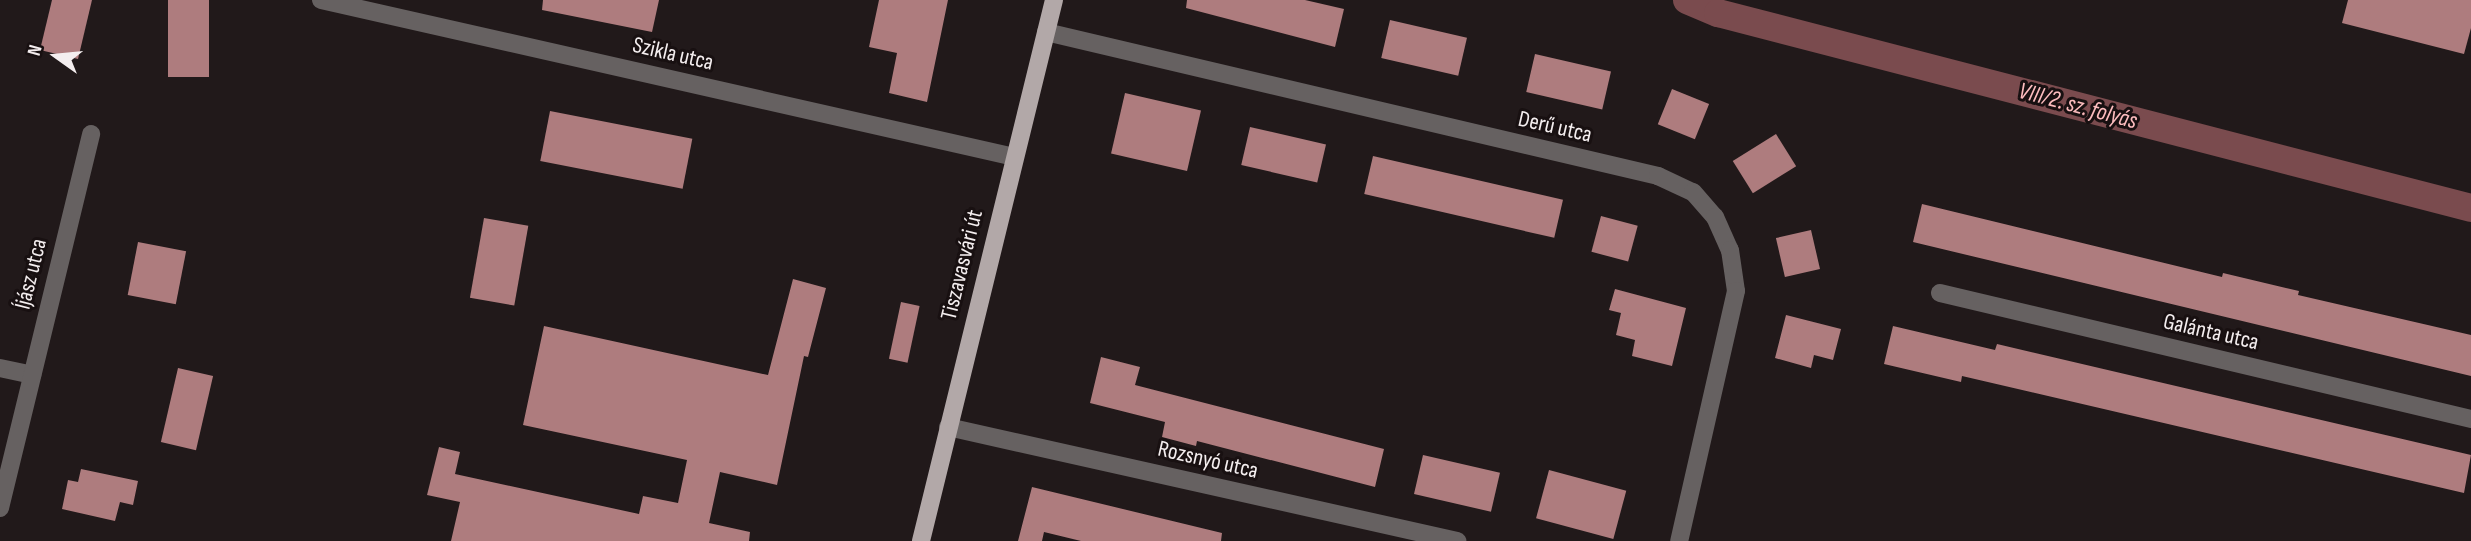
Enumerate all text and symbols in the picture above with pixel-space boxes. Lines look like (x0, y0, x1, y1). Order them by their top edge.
north arrow (21, 21, 91, 91)
street label: Szikla utca (630, 31, 716, 77)
text: N (23, 43, 48, 58)
water label: VIII/2. sz. folyás (2015, 76, 2141, 136)
street label: Derű utca (1516, 105, 1594, 149)
street label: Tiszavasvári út (935, 207, 989, 323)
street label: Íjász utca (9, 236, 53, 312)
street label: Galánta utca (2161, 308, 2261, 356)
street label: Rozsnyó utca (1155, 435, 1261, 485)

